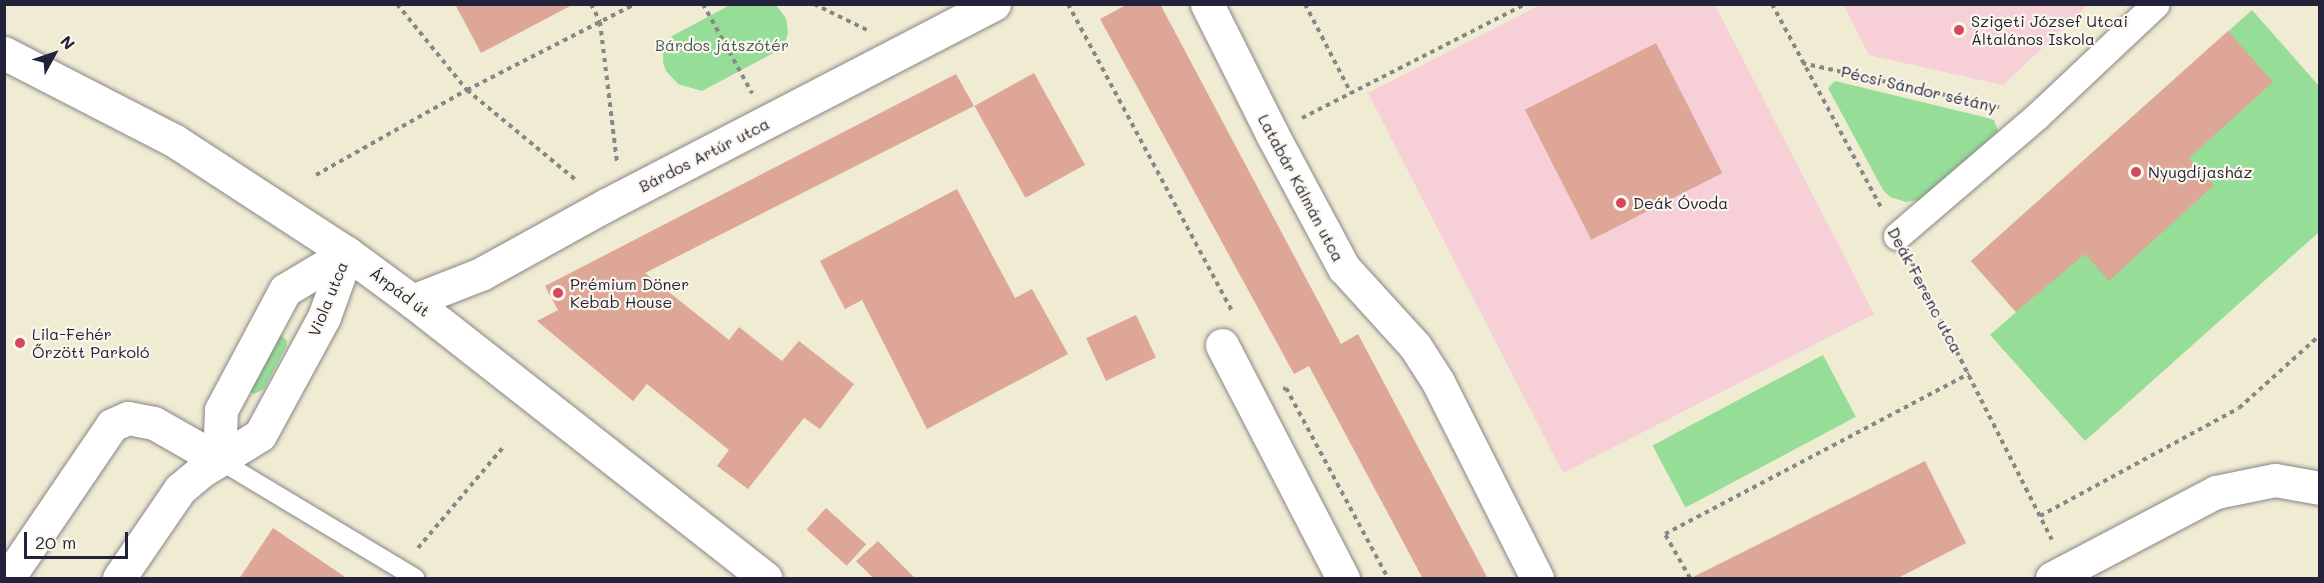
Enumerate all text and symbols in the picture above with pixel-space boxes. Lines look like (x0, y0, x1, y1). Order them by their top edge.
place label: Szigeti József Utcai Általános Iskola (1971, 11, 2128, 49)
marker: Szigeti József Utcai Általános Iskola (1952, 23, 1966, 37)
north arrow (24, 24, 84, 84)
text: N (56, 31, 80, 54)
park label: Bárdos játszótér (655, 35, 789, 55)
street label: Pécsi Sándor sétány (1839, 62, 1999, 116)
street label: Latabár Kálmán utca (1254, 111, 1348, 265)
street label: Bárdos Artúr utca (636, 114, 772, 196)
place label: Nyugdíjasház (2148, 162, 2252, 182)
marker: Nyugdíjasház (2129, 165, 2143, 179)
place label: Deák Óvoda (1633, 193, 1728, 213)
marker: Deák Óvoda (1614, 196, 1628, 210)
street label: Deák Ferenc utca (1884, 224, 1966, 356)
street label: Viola utca (304, 259, 352, 339)
street label: Árpád út (366, 263, 434, 321)
place label: Prémium Döner Kebab House (570, 274, 689, 312)
marker: Prémium Döner Kebab House (551, 286, 565, 300)
place label: Lila-Fehér Őrzött Parkoló (32, 324, 150, 362)
marker: Lila-Fehér Őrzött Parkoló (13, 336, 27, 350)
scale bar (27, 520, 130, 558)
text: 20 m (35, 530, 76, 554)

